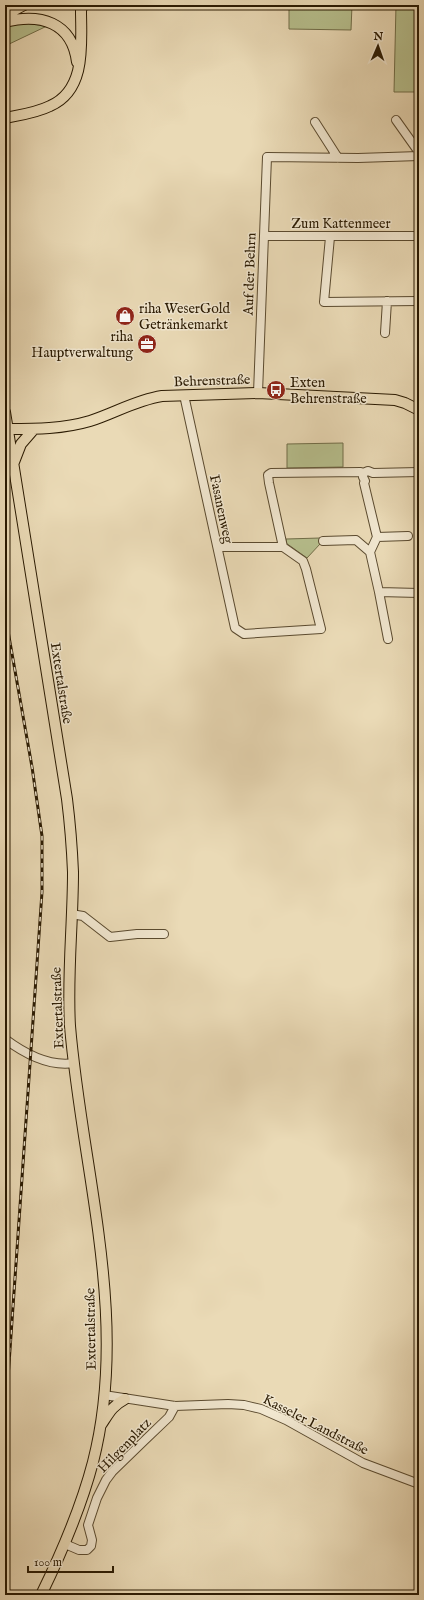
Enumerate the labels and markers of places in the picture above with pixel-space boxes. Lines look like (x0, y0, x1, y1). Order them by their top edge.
place label: riha WeserGold Getränkemarkt (139, 300, 230, 334)
shop icon: riha WeserGold Getränkemarkt (114, 305, 136, 327)
place label: riha Hauptverwaltung (31, 328, 134, 362)
office icon: riha Hauptverwaltung (136, 333, 158, 355)
place label: Exten Behrenstraße (290, 374, 367, 408)
bus stop icon: Exten Behrenstraße (265, 379, 287, 401)

